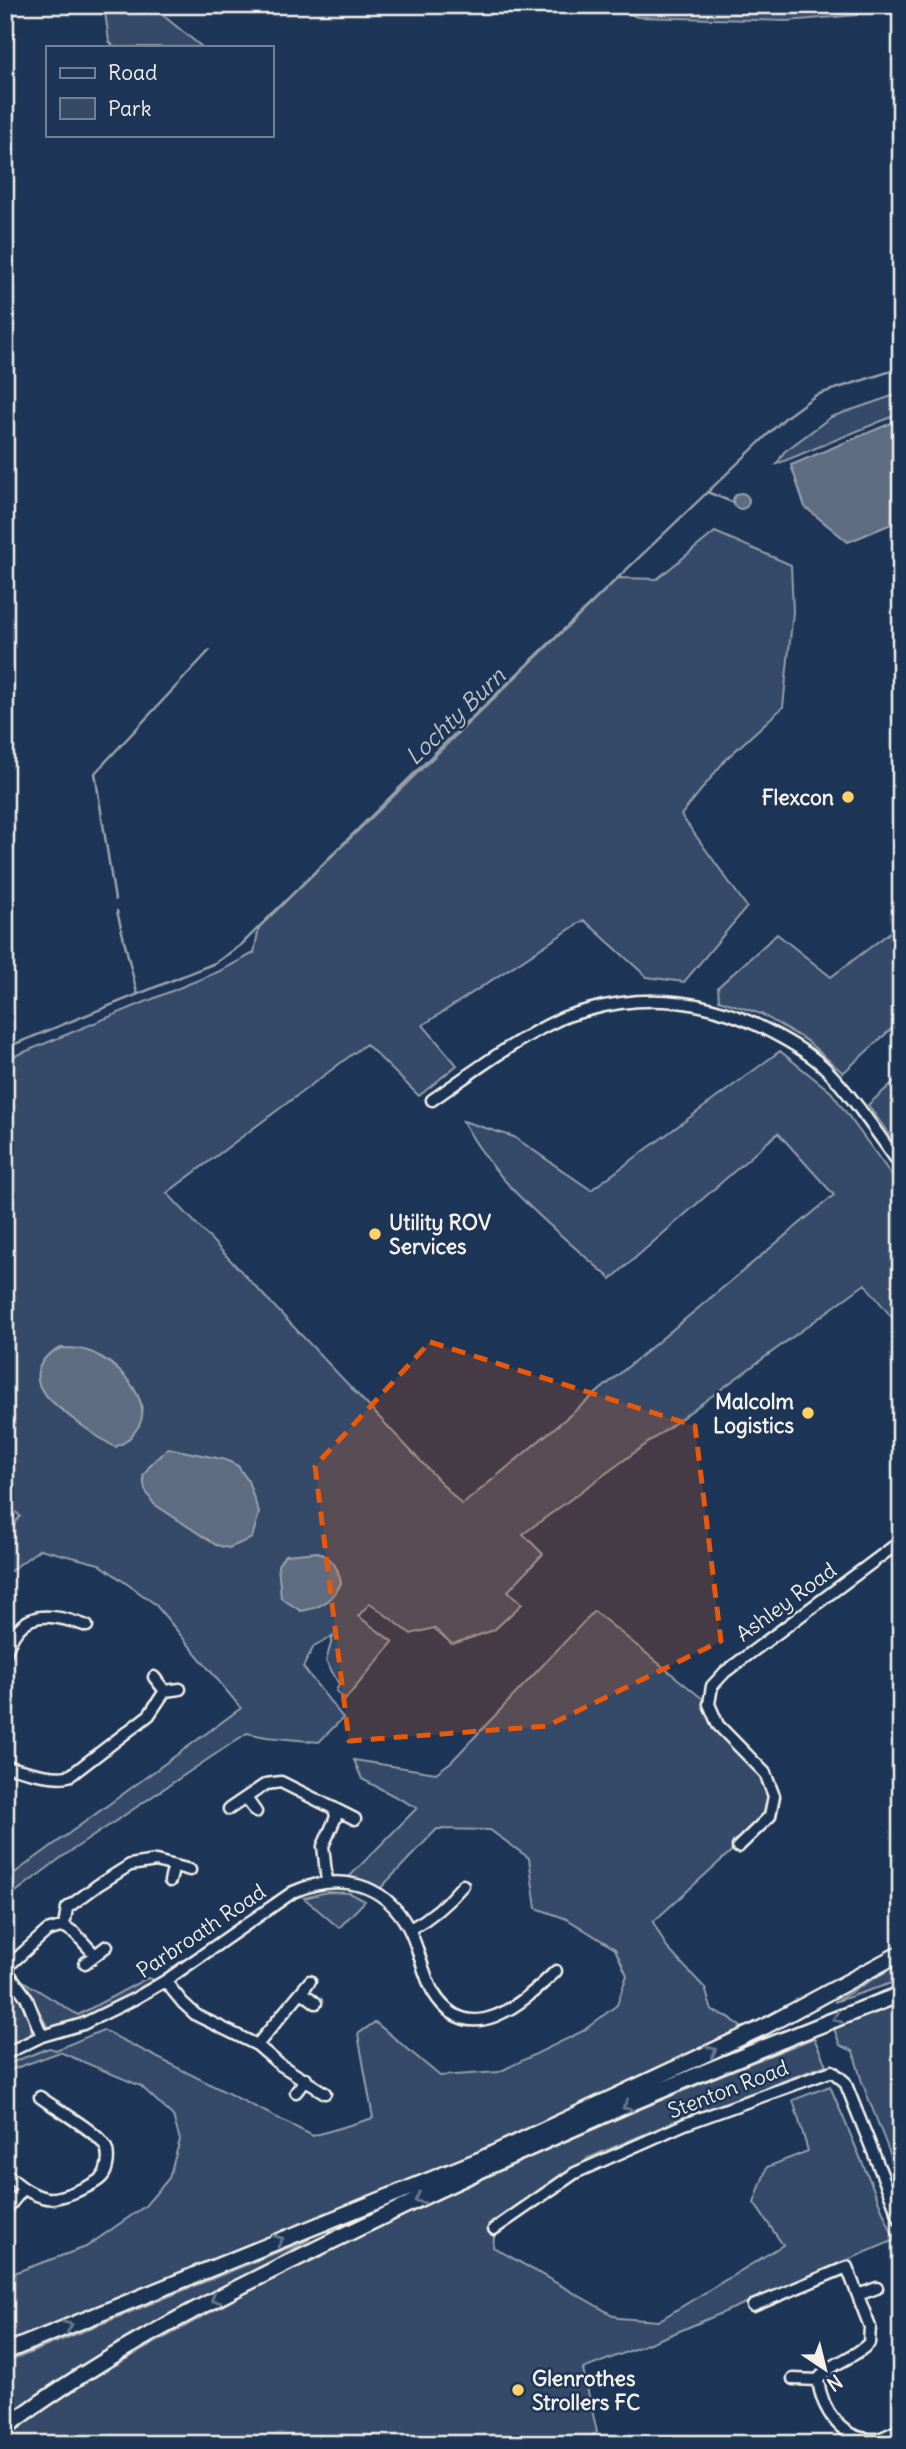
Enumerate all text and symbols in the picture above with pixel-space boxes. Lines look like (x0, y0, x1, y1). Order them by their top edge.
legend (46, 46, 273, 136)
text: Road (108, 59, 157, 86)
text: Park (108, 95, 151, 122)
water label: Lochty Burn (399, 661, 511, 771)
place label: Flexcon (762, 784, 834, 811)
marker: Flexcon (840, 789, 856, 805)
place label: Utility ROV Services (389, 1209, 491, 1260)
marker: Utility ROV Services (367, 1226, 383, 1242)
place label: Malcolm Logistics (713, 1388, 795, 1439)
marker: Malcolm Logistics (800, 1405, 816, 1421)
street label: Ashley Road (731, 1557, 841, 1647)
street label: Parbroath Road (131, 1878, 271, 1984)
one-way arrow (831, 2010, 843, 2024)
one-way arrow (705, 2045, 717, 2059)
street label: Stenton Road (664, 2054, 792, 2124)
one-way arrow (622, 2098, 634, 2112)
one-way arrow (414, 2190, 426, 2204)
one-way arrow (273, 2235, 285, 2249)
one-way arrow (210, 2291, 222, 2304)
one-way arrow (62, 2320, 74, 2334)
north arrow (790, 2334, 860, 2404)
place label: Glenrothes Strollers FC (532, 2365, 640, 2416)
text: N (822, 2369, 847, 2397)
marker: Glenrothes Strollers FC (510, 2382, 526, 2398)

